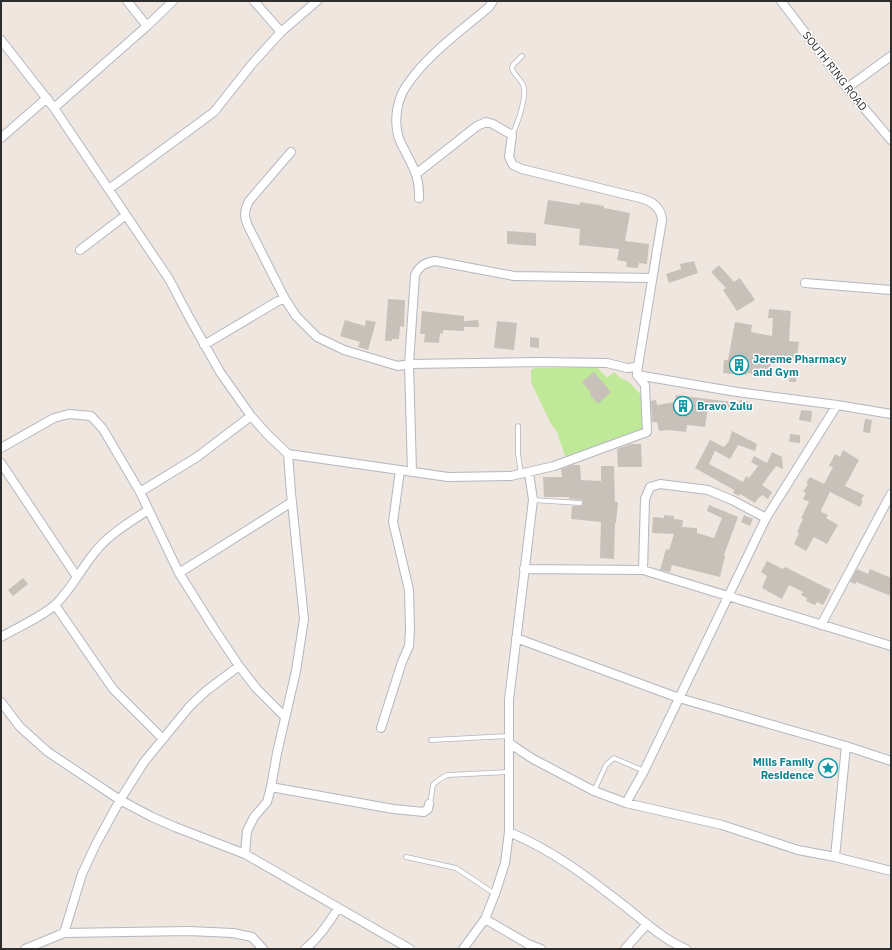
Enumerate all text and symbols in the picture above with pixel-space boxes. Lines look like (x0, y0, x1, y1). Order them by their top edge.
street label: SOUTH RING ROAD (800, 29, 870, 113)
place label: Jereme Pharmacy and Gym (753, 352, 847, 379)
building icon: Jereme Pharmacy and Gym (728, 354, 750, 376)
building icon: Bravo Zulu (672, 395, 694, 417)
place label: Bravo Zulu (697, 399, 752, 413)
place label: Mills Family Residence (753, 755, 814, 782)
place icon: Mills Family Residence (817, 757, 839, 779)

